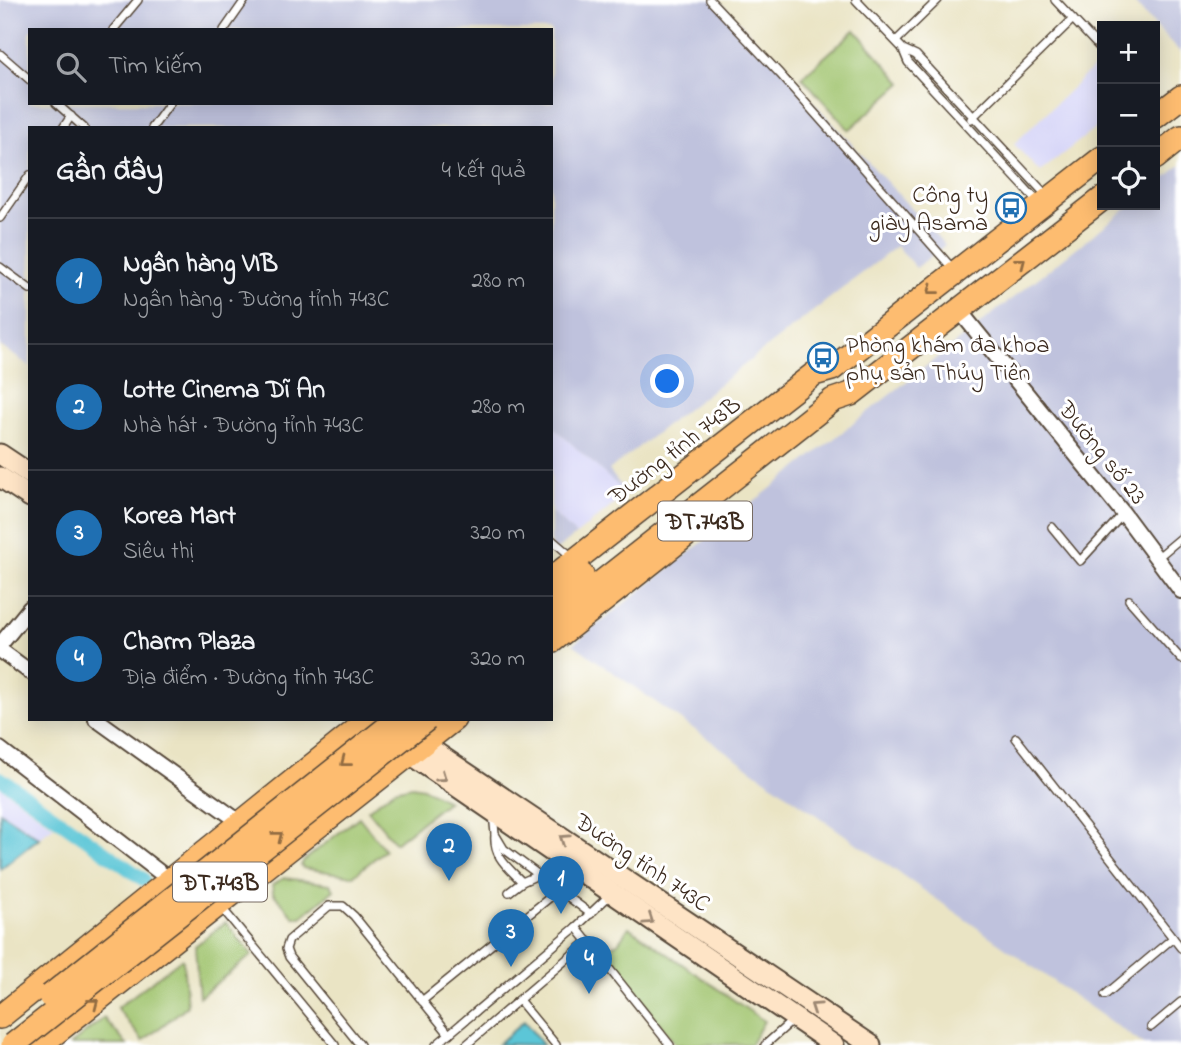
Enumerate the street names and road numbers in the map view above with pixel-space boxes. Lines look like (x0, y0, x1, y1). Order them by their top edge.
street label: Đường tỉnh 743B (601, 389, 749, 516)
street label: Đường số 23 (1048, 393, 1154, 513)
road number: ĐT.743B (658, 502, 752, 540)
street label: Đường tỉnh 743C (566, 805, 716, 922)
road number: ĐT.743B (173, 862, 267, 902)

